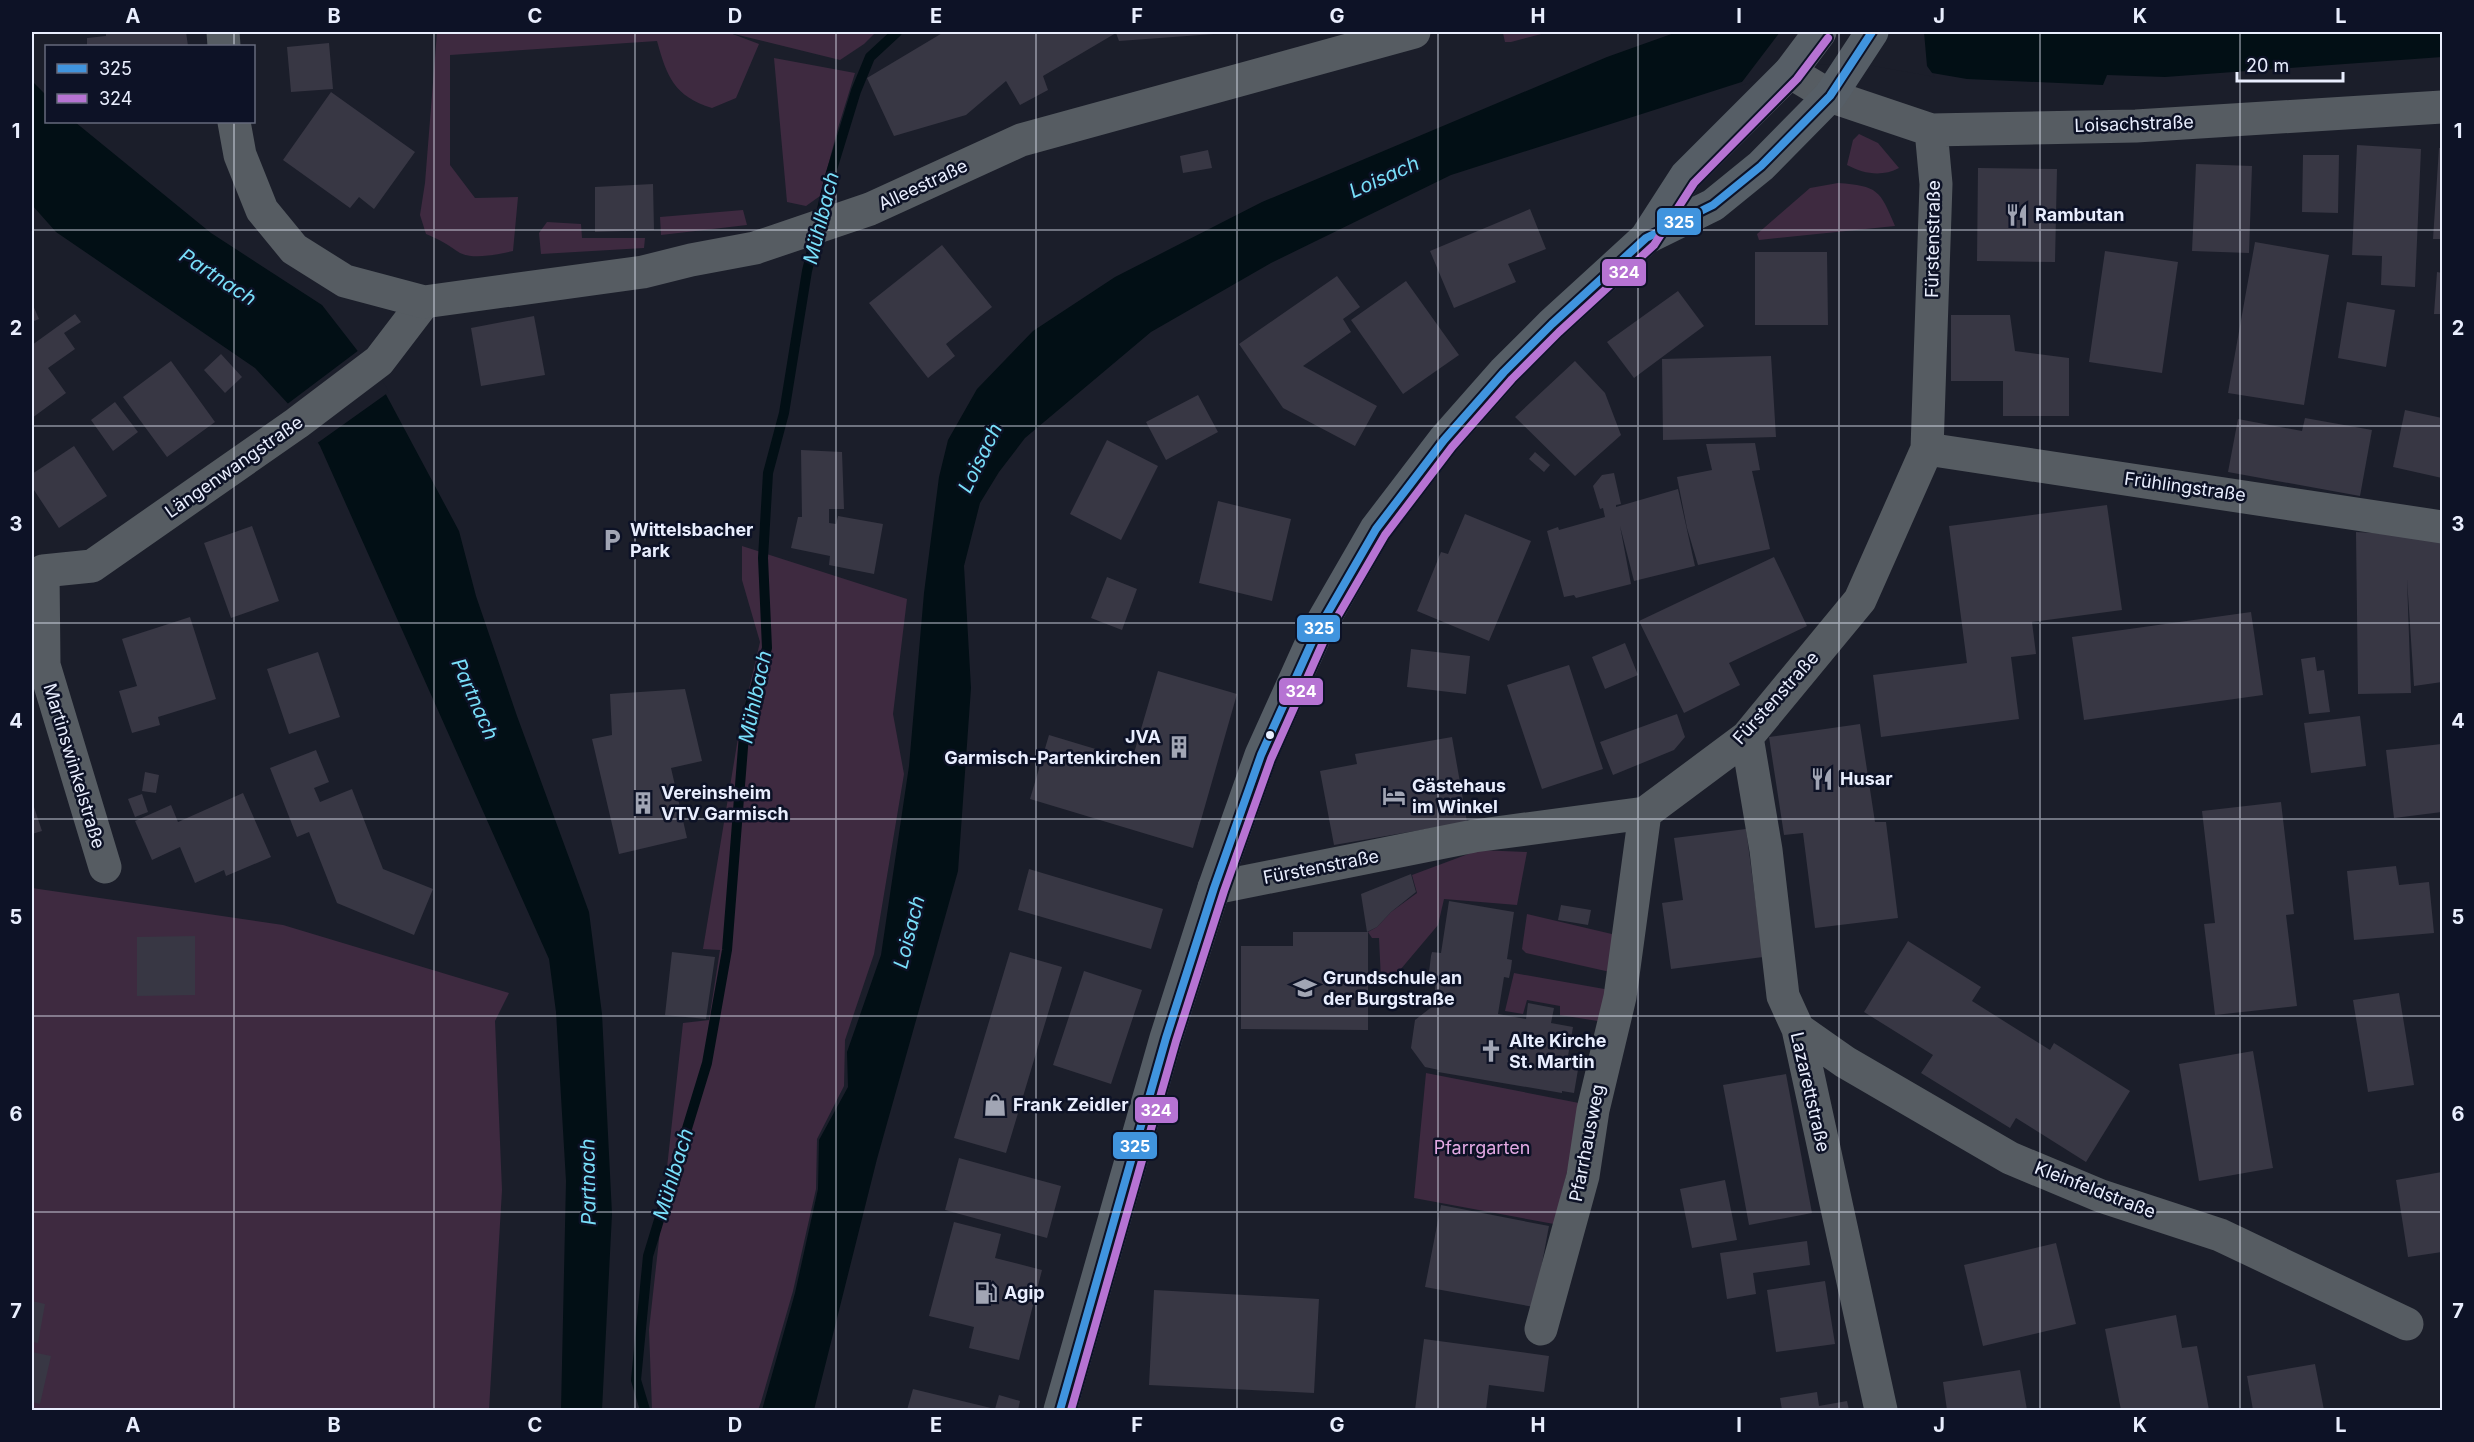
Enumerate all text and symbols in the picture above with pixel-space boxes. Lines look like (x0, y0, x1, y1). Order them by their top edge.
text: A (126, 4, 141, 28)
text: B (327, 4, 341, 28)
text: C (528, 4, 542, 28)
text: D (728, 4, 742, 28)
text: E (930, 4, 942, 28)
text: F (1131, 4, 1143, 28)
text: G (1329, 4, 1345, 28)
text: H (1531, 4, 1545, 28)
text: I (1736, 4, 1742, 28)
text: J (1933, 4, 1945, 28)
text: K (2133, 4, 2147, 28)
text: L (2335, 4, 2347, 28)
legend (45, 45, 255, 123)
scale bar (2237, 45, 2344, 83)
text: 20 m (2246, 55, 2289, 76)
text: 325 (99, 58, 132, 79)
text: 324 (99, 88, 132, 109)
street label: Loisachstraße (2074, 111, 2194, 136)
text: 1 (12, 119, 20, 143)
text: 1 (2454, 119, 2462, 143)
water label: Loisach (1345, 151, 1423, 203)
street label: Alleestraße (875, 155, 971, 214)
water label: Mühlbach (798, 169, 844, 267)
street label: Fürstenstraße (1921, 180, 1944, 298)
restaurant icon: Rambutan (2004, 202, 2030, 228)
place label: Rambutan (2035, 204, 2125, 225)
line badge: 325 (1656, 207, 1702, 236)
text: 325 (1664, 212, 1694, 232)
water label: Partnach (175, 243, 261, 311)
line badge: 324 (1601, 258, 1647, 287)
text: 324 (1609, 262, 1640, 282)
text: 2 (10, 316, 22, 340)
text: 2 (2452, 316, 2464, 340)
street label: Längenwangstraße (161, 411, 307, 522)
water label: Loisach (953, 419, 1007, 497)
street label: Frühlingstraße (2123, 468, 2247, 505)
text: 3 (10, 512, 22, 536)
text: 3 (2452, 512, 2464, 536)
place label: Wittelsbacher Park (630, 519, 753, 561)
parking icon: Wittelsbacher Park (599, 527, 625, 553)
line badge: 325 (1296, 614, 1341, 643)
text: 325 (1304, 618, 1334, 638)
street label: Fürstenstraße (1728, 647, 1823, 748)
water label: Mühlbach (733, 648, 777, 746)
water label: Partnach (446, 655, 504, 743)
line badge: 324 (1278, 677, 1324, 706)
street label: Martinswinkelstraße (39, 681, 110, 851)
text: 324 (1286, 681, 1317, 701)
text: 4 (9, 709, 23, 733)
text: 4 (2451, 709, 2465, 733)
place label: JVA Garmisch-Partenkirchen (944, 726, 1161, 768)
unlabelled marker (1264, 729, 1276, 741)
building icon: JVA Garmisch-Partenkirchen (1166, 734, 1192, 760)
restaurant icon: Husar (1809, 766, 1835, 792)
place label: Husar (1840, 768, 1893, 789)
place label: Gästehaus im Winkel (1412, 775, 1506, 817)
place label: Vereinsheim VTV Garmisch (661, 782, 789, 824)
hotel icon: Gästehaus im Winkel (1381, 783, 1407, 809)
building icon: Vereinsheim VTV Garmisch (630, 790, 656, 816)
street label: Fürstenstraße (1261, 845, 1381, 888)
water label: Loisach (888, 893, 930, 971)
text: 5 (10, 905, 22, 929)
text: 5 (2452, 905, 2464, 929)
place label: Grundschule an der Burgstraße (1323, 967, 1462, 1009)
school or university icon: Grundschule an der Burgstraße (1292, 975, 1318, 1001)
place label: Alte Kirche St. Martin (1509, 1030, 1607, 1072)
street label: Lazarettstraße (1786, 1030, 1834, 1154)
church icon: Alte Kirche St. Martin (1478, 1038, 1504, 1064)
street label: Pfarrhausweg (1565, 1083, 1608, 1203)
shop icon: Frank Zeidler (982, 1092, 1008, 1118)
place label: Frank Zeidler (1013, 1094, 1129, 1115)
line badge: 324 (1134, 1096, 1179, 1124)
text: 324 (1141, 1100, 1172, 1120)
text: 6 (10, 1102, 23, 1126)
text: 6 (2452, 1102, 2465, 1126)
water label: Mühlbach (648, 1125, 698, 1223)
line badge: 325 (1112, 1131, 1158, 1160)
text: 325 (1120, 1136, 1150, 1156)
park label: Pfarrgarten (1434, 1137, 1530, 1158)
water label: Partnach (575, 1138, 601, 1226)
street label: Kleinfeldstraße (2032, 1157, 2159, 1222)
fuel station icon: Agip (973, 1280, 999, 1306)
place label: Agip (1004, 1282, 1045, 1303)
text: 7 (10, 1299, 22, 1323)
text: 7 (2452, 1299, 2464, 1323)
text: A (126, 1413, 141, 1437)
text: B (327, 1413, 341, 1437)
text: C (528, 1413, 542, 1437)
text: D (728, 1413, 742, 1437)
text: E (930, 1413, 942, 1437)
text: F (1131, 1413, 1143, 1437)
text: G (1329, 1413, 1345, 1437)
text: H (1531, 1413, 1545, 1437)
text: I (1736, 1413, 1742, 1437)
text: J (1933, 1413, 1945, 1437)
text: K (2133, 1413, 2147, 1437)
text: L (2335, 1413, 2347, 1437)

